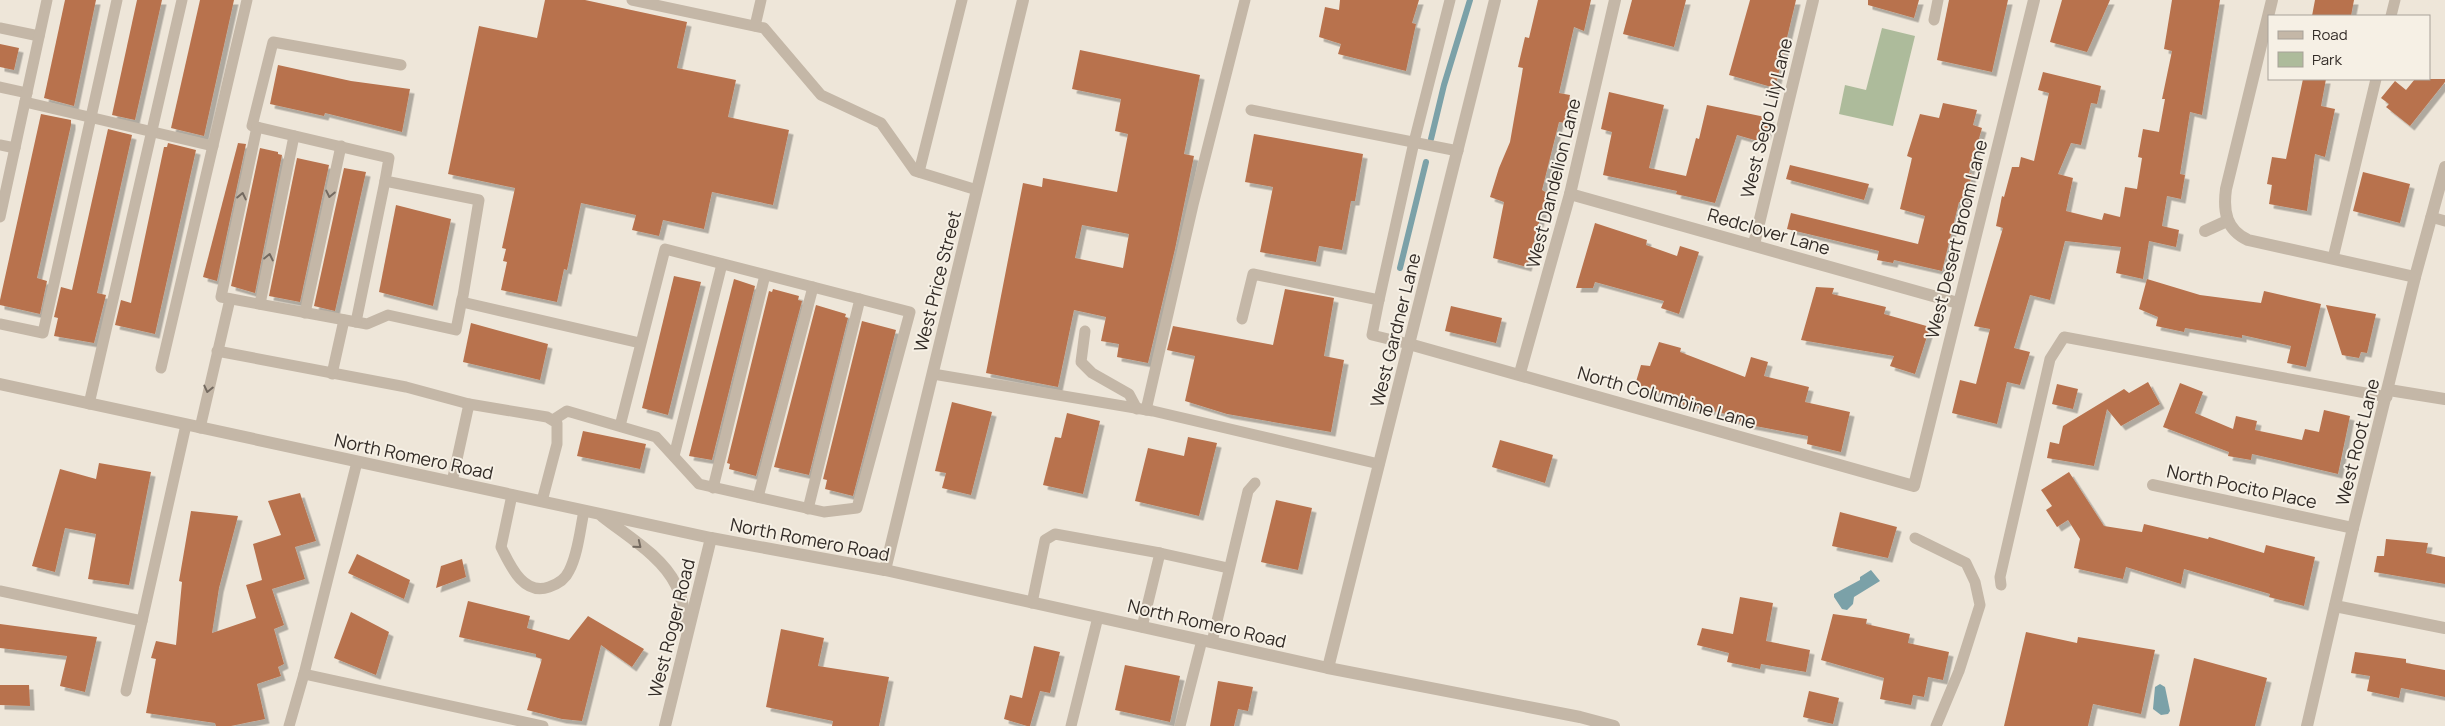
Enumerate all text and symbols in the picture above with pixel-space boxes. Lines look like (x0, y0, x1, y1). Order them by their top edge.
legend (2268, 15, 2430, 80)
text: Road (2312, 24, 2348, 45)
street label: West Sego Lily Lane (1735, 35, 1797, 201)
text: Park (2312, 49, 2342, 70)
street label: West Dandelion Lane (1520, 96, 1586, 270)
street label: West Desert Broom Lane (1920, 137, 1992, 341)
one-way arrow (326, 190, 336, 198)
one-way arrow (236, 191, 247, 200)
street label: Redclover Lane (1705, 202, 1833, 260)
street label: West Price Street (908, 208, 966, 354)
street label: West Gardner Lane (1364, 251, 1426, 409)
one-way arrow (264, 252, 274, 261)
street label: North Columbine Lane (1575, 360, 1759, 434)
street label: West Root Lane (2330, 376, 2384, 508)
one-way arrow (203, 385, 214, 394)
street label: North Romero Road (332, 427, 496, 485)
street label: North Pocito Place (2165, 458, 2319, 514)
street label: North Romero Road (728, 512, 892, 566)
one-way arrow (633, 539, 642, 548)
street label: West Roger Road (642, 556, 700, 700)
street label: North Romero Road (1125, 593, 1289, 653)

